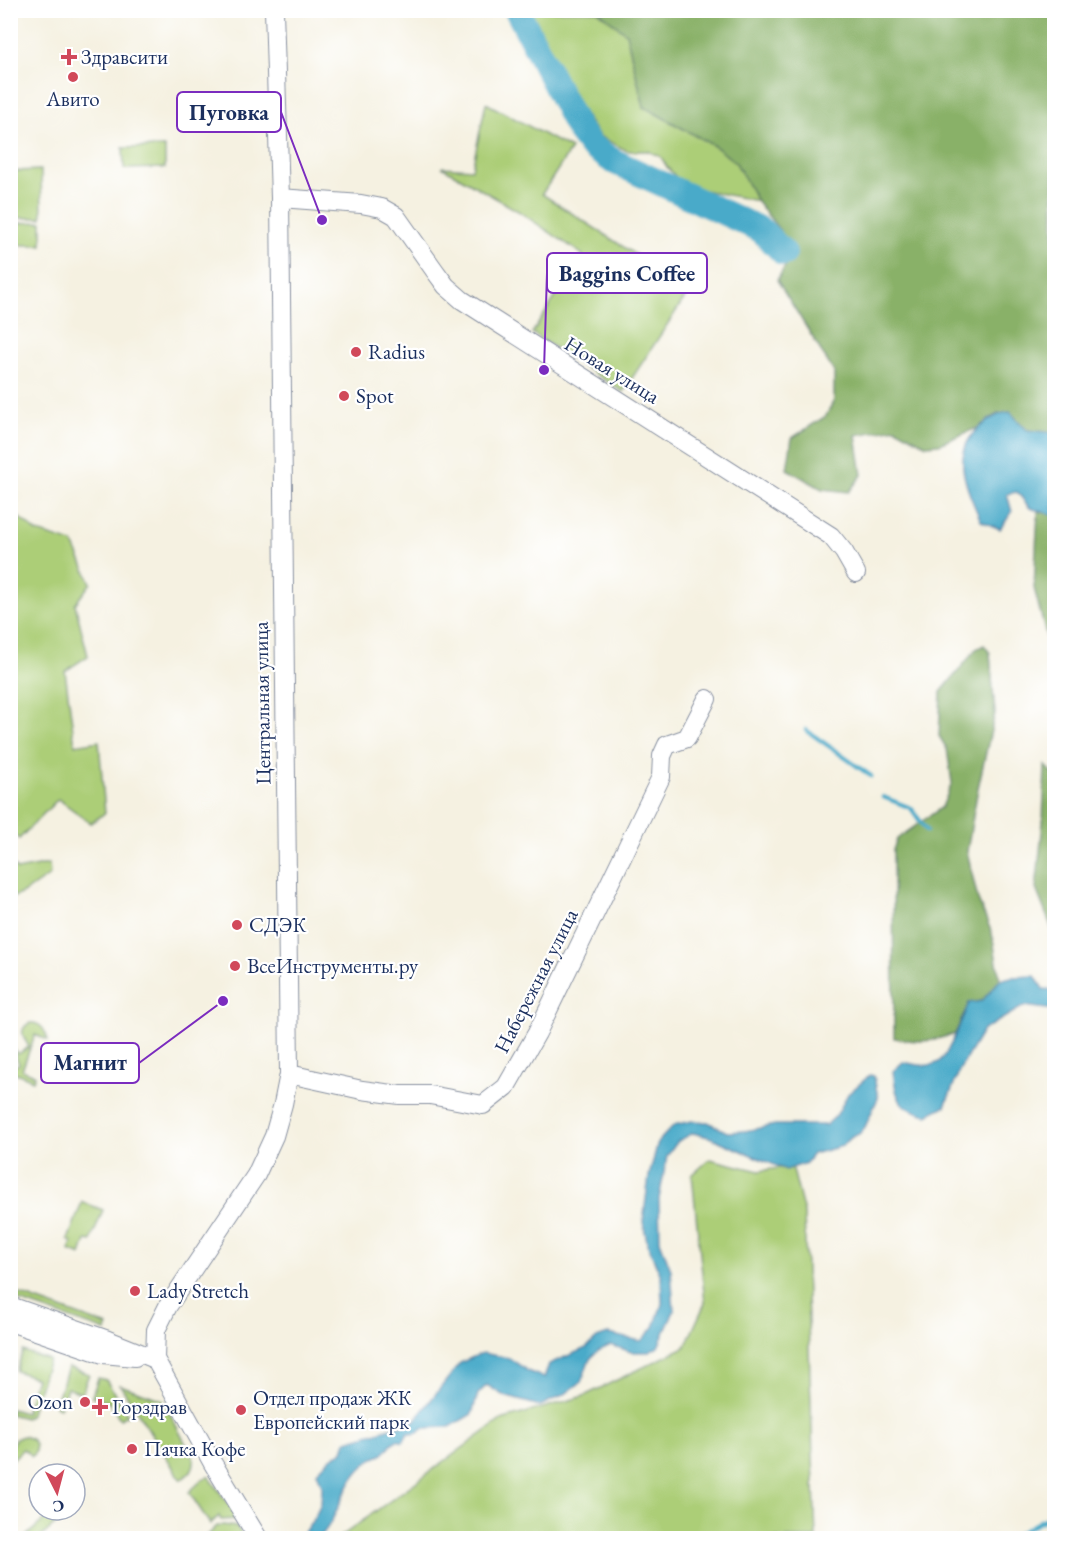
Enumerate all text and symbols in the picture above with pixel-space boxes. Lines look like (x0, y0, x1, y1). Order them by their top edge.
place label: Здравсити (81, 43, 168, 70)
marker: Здравсити (62, 50, 76, 64)
marker: Авито (66, 70, 80, 84)
place label: Авито (45, 85, 100, 112)
callout: Пуговка (177, 92, 281, 132)
text: Пуговка (189, 98, 269, 127)
callout: Baggins Coffee (547, 253, 707, 293)
text: Baggins Coffee (559, 259, 695, 288)
street label: Новая улица (560, 330, 665, 410)
place label: Radius (368, 338, 425, 365)
marker: Radius (349, 345, 363, 359)
place label: Spot (356, 382, 394, 409)
marker: Spot (337, 389, 351, 403)
street label: Центральная улица (247, 621, 276, 785)
street label: Набережная улица (488, 903, 584, 1058)
place label: СДЭК (249, 911, 306, 938)
marker: СДЭК (230, 918, 244, 932)
place label: ВсеИнструменты.ру (247, 952, 419, 979)
marker: ВсеИнструменты.ру (228, 959, 242, 973)
callout: Магнит (41, 1043, 139, 1083)
text: Магнит (53, 1048, 127, 1077)
place label: Lady Stretch (147, 1277, 249, 1304)
marker: Lady Stretch (128, 1284, 142, 1298)
place label: Отдел продаж ЖК Европейский парк (253, 1384, 412, 1435)
place label: Ozon (28, 1388, 73, 1415)
place label: Горздрав (112, 1393, 187, 1420)
marker: Ozon (78, 1395, 92, 1409)
marker: Горздрав (93, 1400, 107, 1414)
marker: Отдел продаж ЖК Европейский парк (234, 1403, 248, 1417)
place label: Пачка Кофе (144, 1435, 245, 1462)
marker: Пачка Кофе (125, 1442, 139, 1456)
north arrow (27, 1462, 87, 1522)
text: С (52, 1495, 65, 1517)

